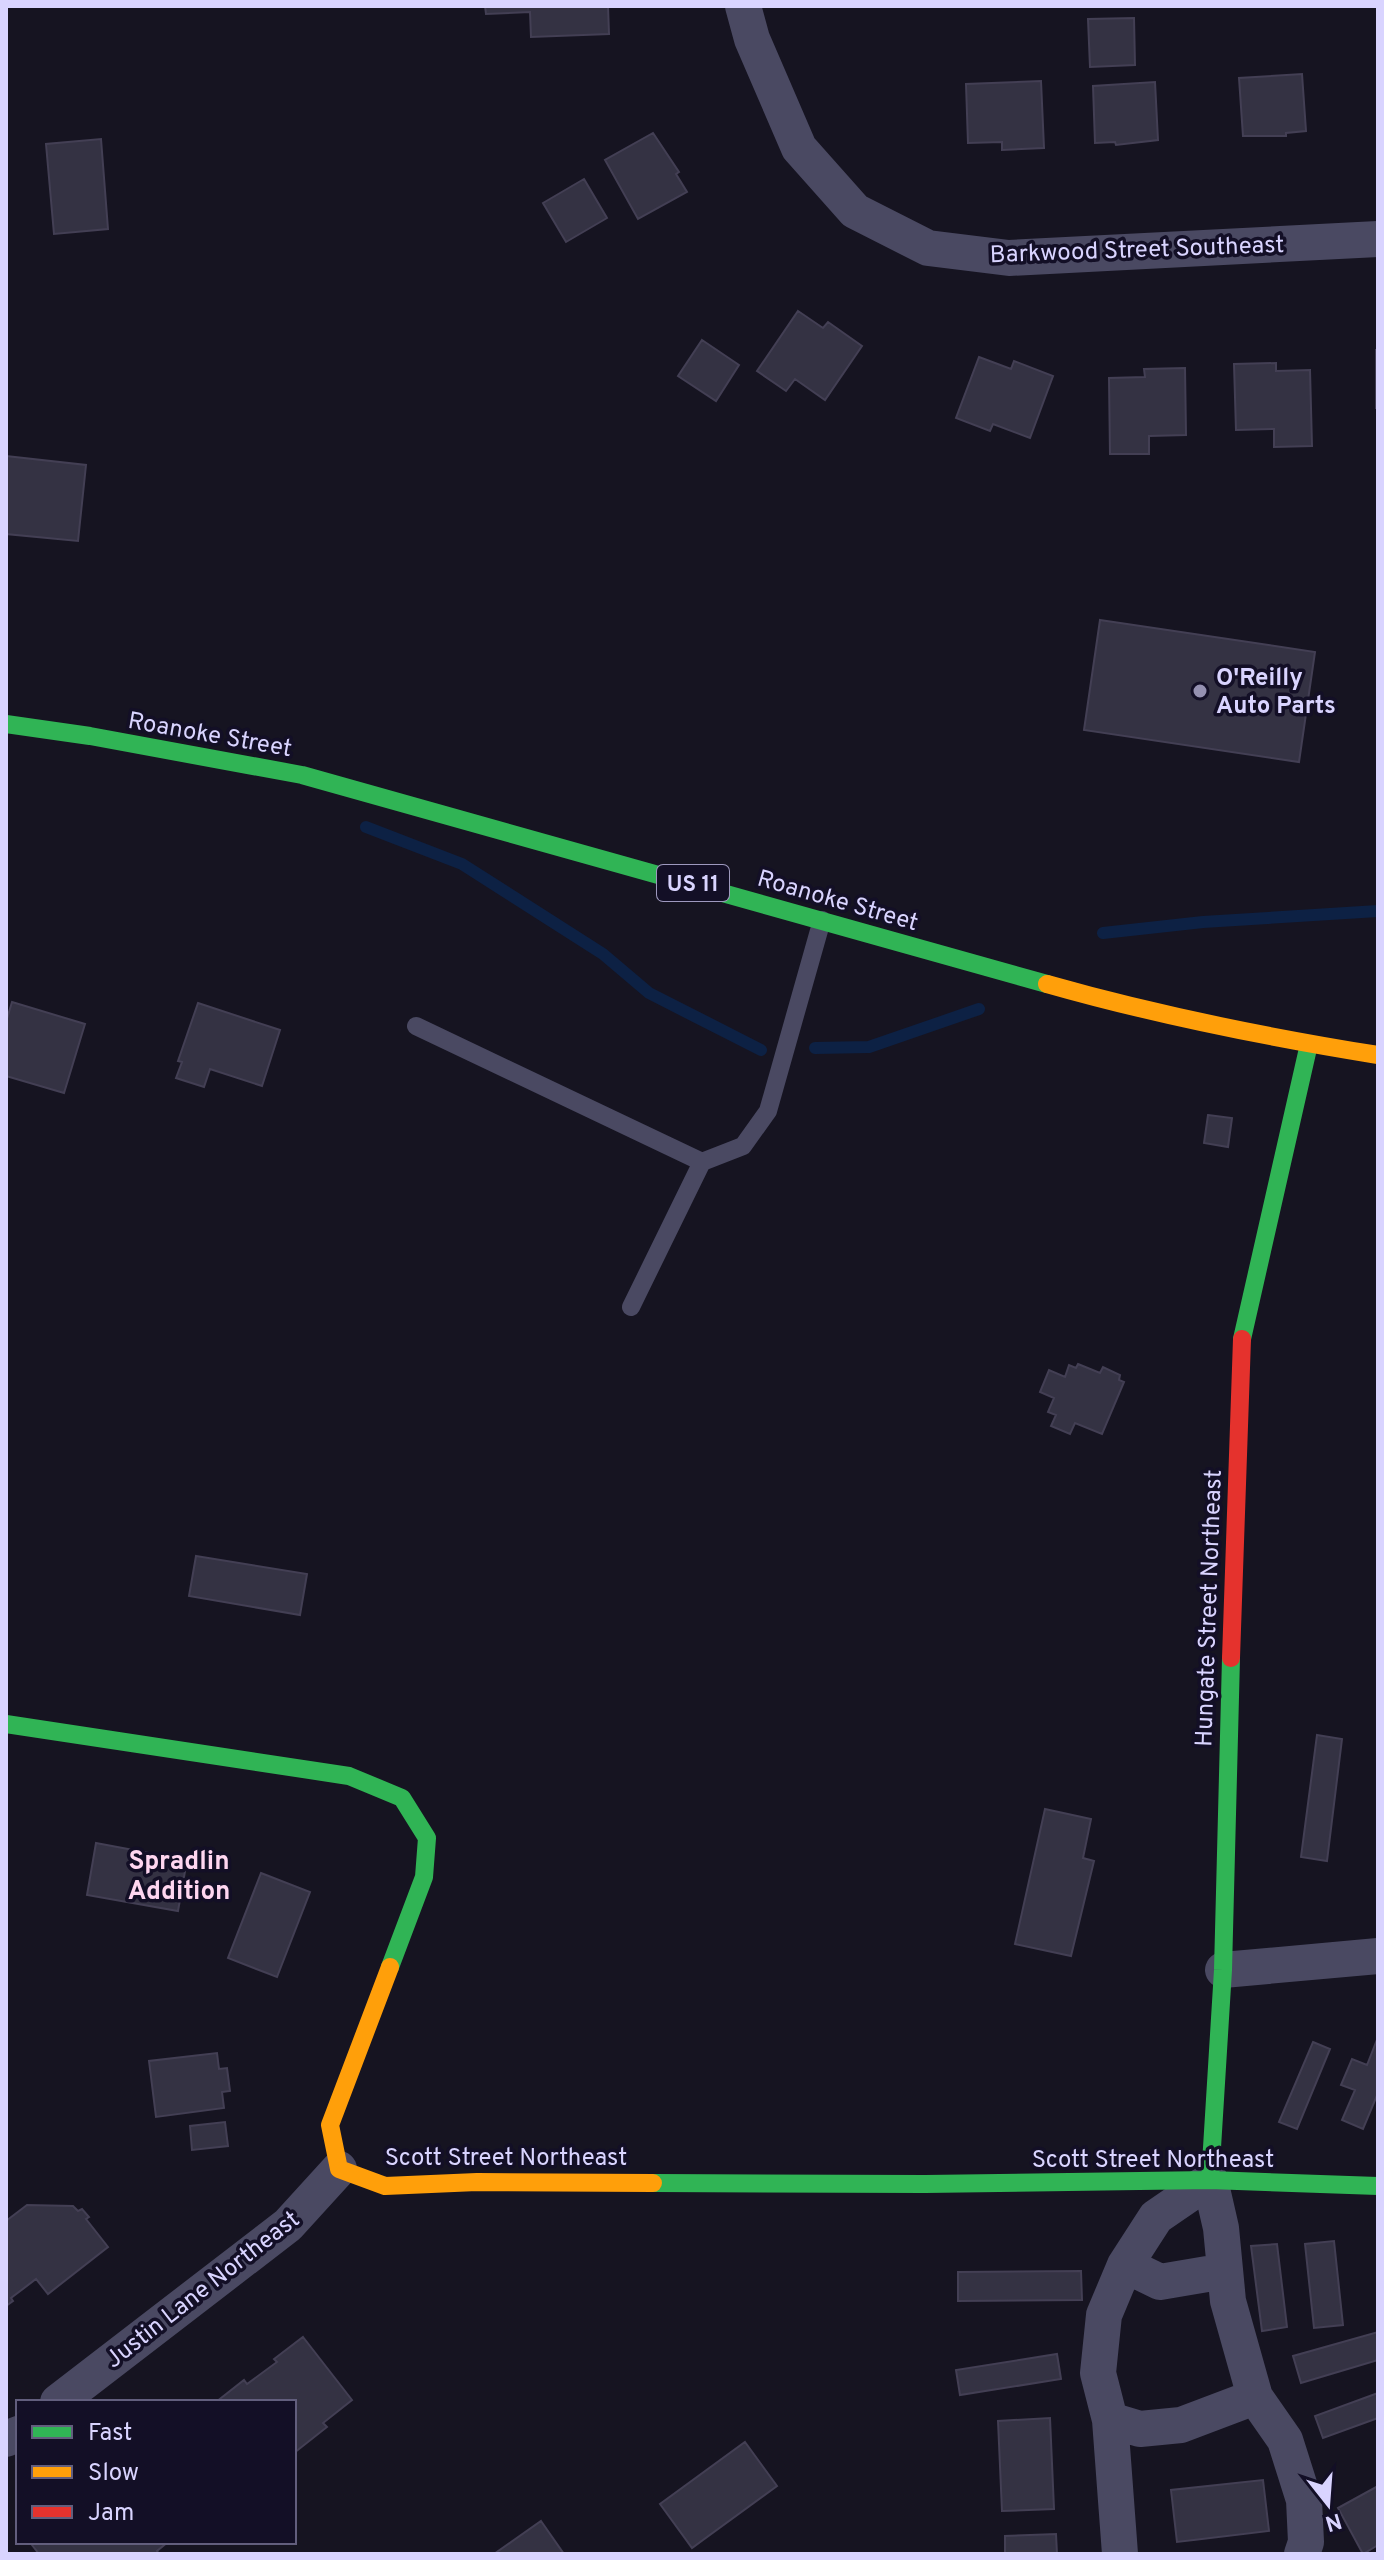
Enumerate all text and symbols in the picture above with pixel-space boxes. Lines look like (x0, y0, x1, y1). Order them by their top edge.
street label: Barkwood Street Southeast (989, 231, 1285, 271)
place label: O'Reilly Auto Parts (1216, 664, 1336, 722)
marker: O'Reilly Auto Parts (1191, 682, 1209, 700)
street label: Roanoke Street (125, 707, 294, 765)
road number: US 11 (657, 865, 729, 901)
street label: Roanoke Street (754, 865, 921, 939)
street label: Hungate Street Northeast (1190, 1469, 1230, 1747)
district label: Spradlin Addition (128, 1846, 230, 1909)
street label: Scott Street Northeast (385, 2144, 627, 2174)
street label: Scott Street Northeast (1032, 2146, 1274, 2176)
street label: Justin Lane Northeast (100, 2205, 306, 2376)
legend (16, 2400, 296, 2544)
text: Fast (88, 2419, 132, 2449)
text: Slow (88, 2459, 139, 2489)
north arrow (1288, 2464, 1368, 2544)
text: Jam (88, 2499, 134, 2529)
text: N (1322, 2506, 1345, 2536)

